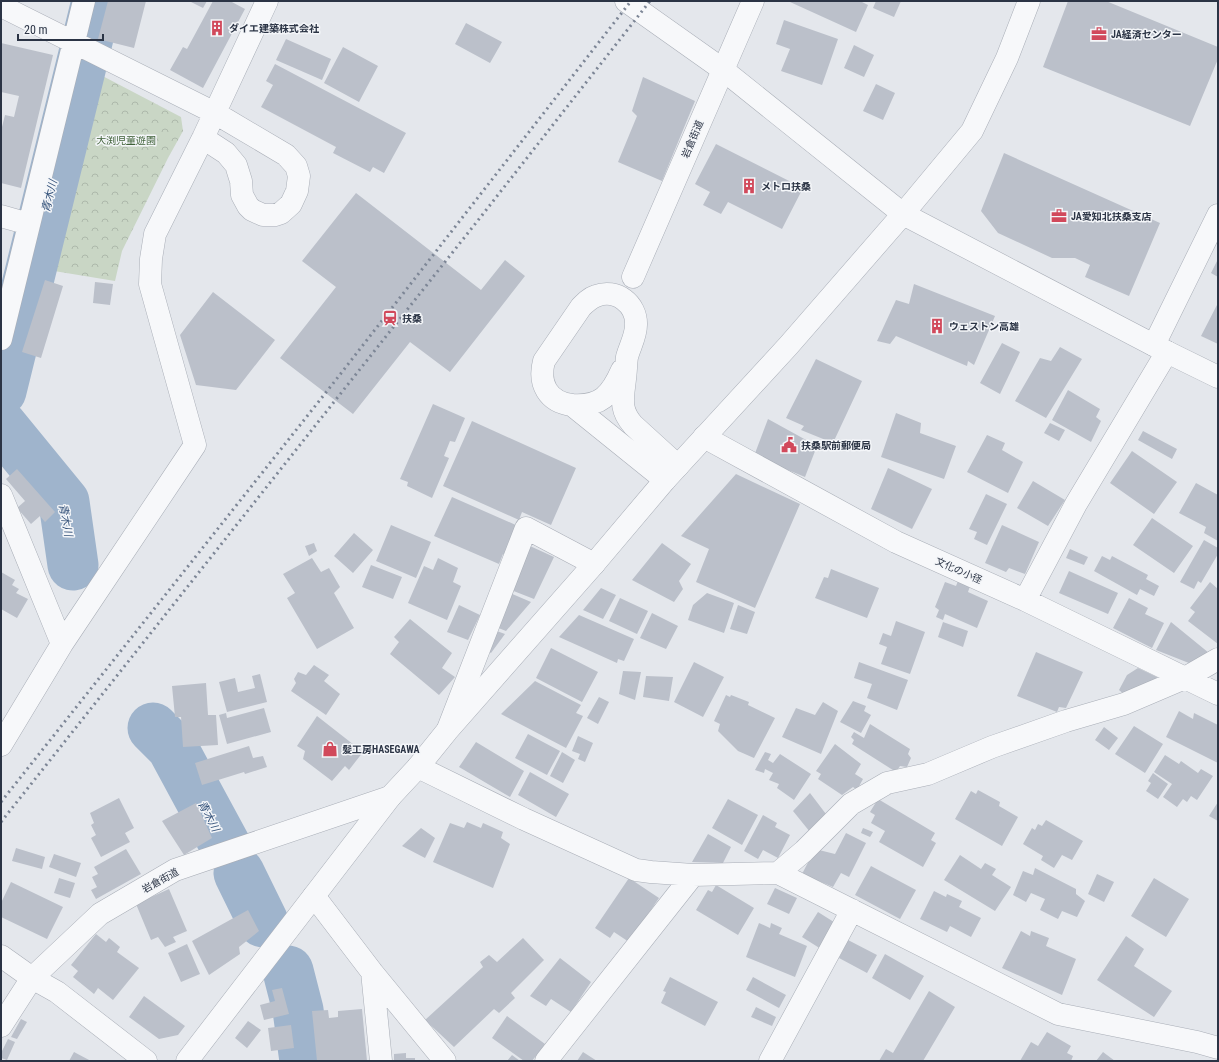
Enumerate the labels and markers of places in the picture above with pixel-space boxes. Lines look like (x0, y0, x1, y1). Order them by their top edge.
building icon: ダイエ建築株式会社 (208, 19, 226, 37)
place label: ダイエ建築株式会社 (229, 23, 320, 34)
office icon: JA経済センター (1090, 25, 1108, 43)
place label: JA経済センター (1111, 29, 1182, 40)
building icon: メトロ扶桑 (740, 177, 758, 195)
place label: メトロ扶桑 (761, 181, 811, 192)
office icon: JA愛知北扶桑支店 (1050, 207, 1068, 225)
place label: JA愛知北扶桑支店 (1071, 211, 1152, 222)
station icon: 扶桑 (381, 309, 399, 327)
place label: 扶桑 (402, 313, 422, 324)
building icon: ウェストン高雄 (928, 317, 946, 335)
place label: ウェストン高雄 (949, 321, 1019, 332)
public building icon: 扶桑駅前郵便局 (780, 436, 798, 454)
place label: 扶桑駅前郵便局 (801, 440, 871, 451)
shop icon: 髪工房HASEGAWA (321, 740, 339, 758)
place label: 髪工房HASEGAWA (342, 744, 419, 755)

